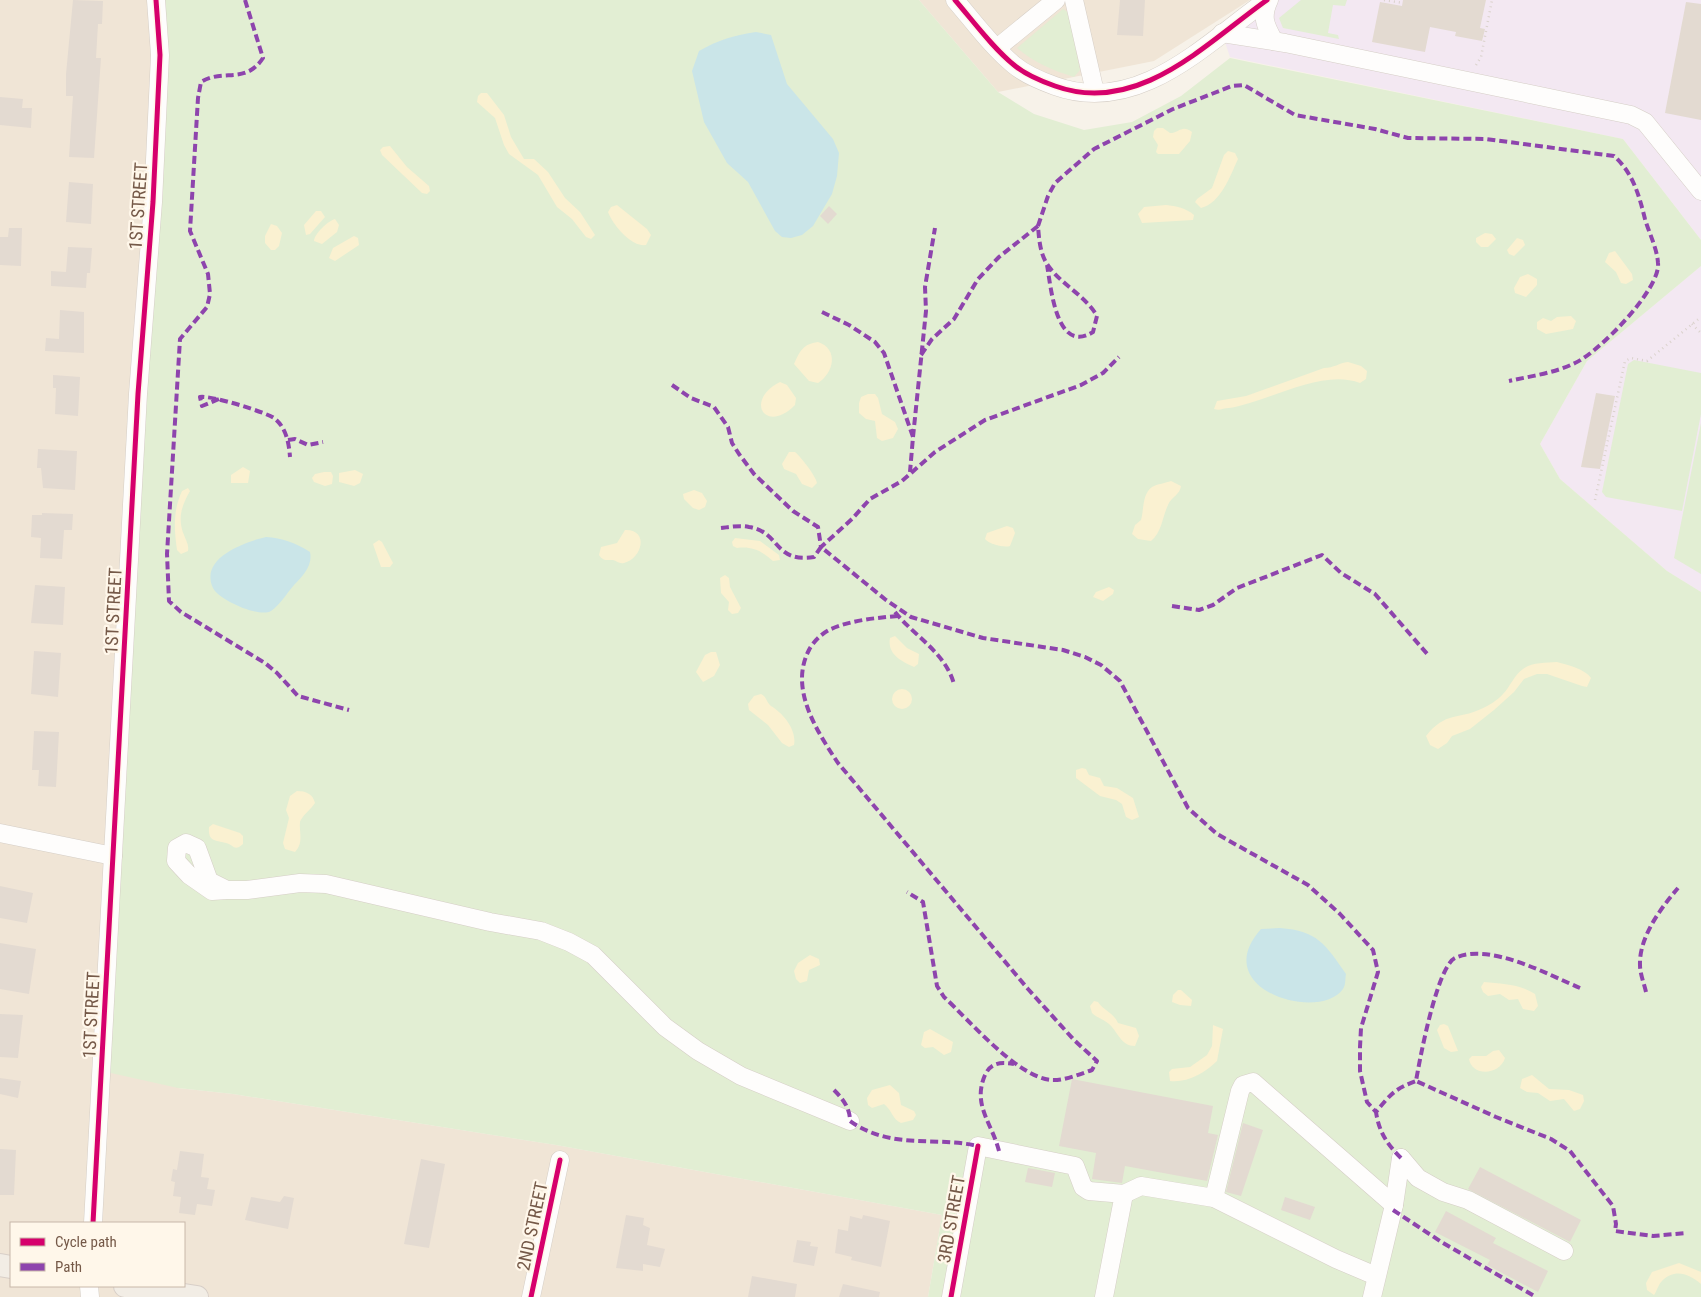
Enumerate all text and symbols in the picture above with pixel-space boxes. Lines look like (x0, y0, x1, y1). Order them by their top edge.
street label: 1ST STREET (124, 162, 152, 250)
street label: 1ST STREET (100, 567, 126, 655)
street label: 1ST STREET (78, 971, 104, 1059)
street label: 3RD STREET (933, 1174, 969, 1264)
street label: 2ND STREET (512, 1180, 552, 1272)
legend (10, 1222, 185, 1287)
text: Cycle path (55, 1233, 117, 1251)
text: Path (55, 1258, 82, 1276)

